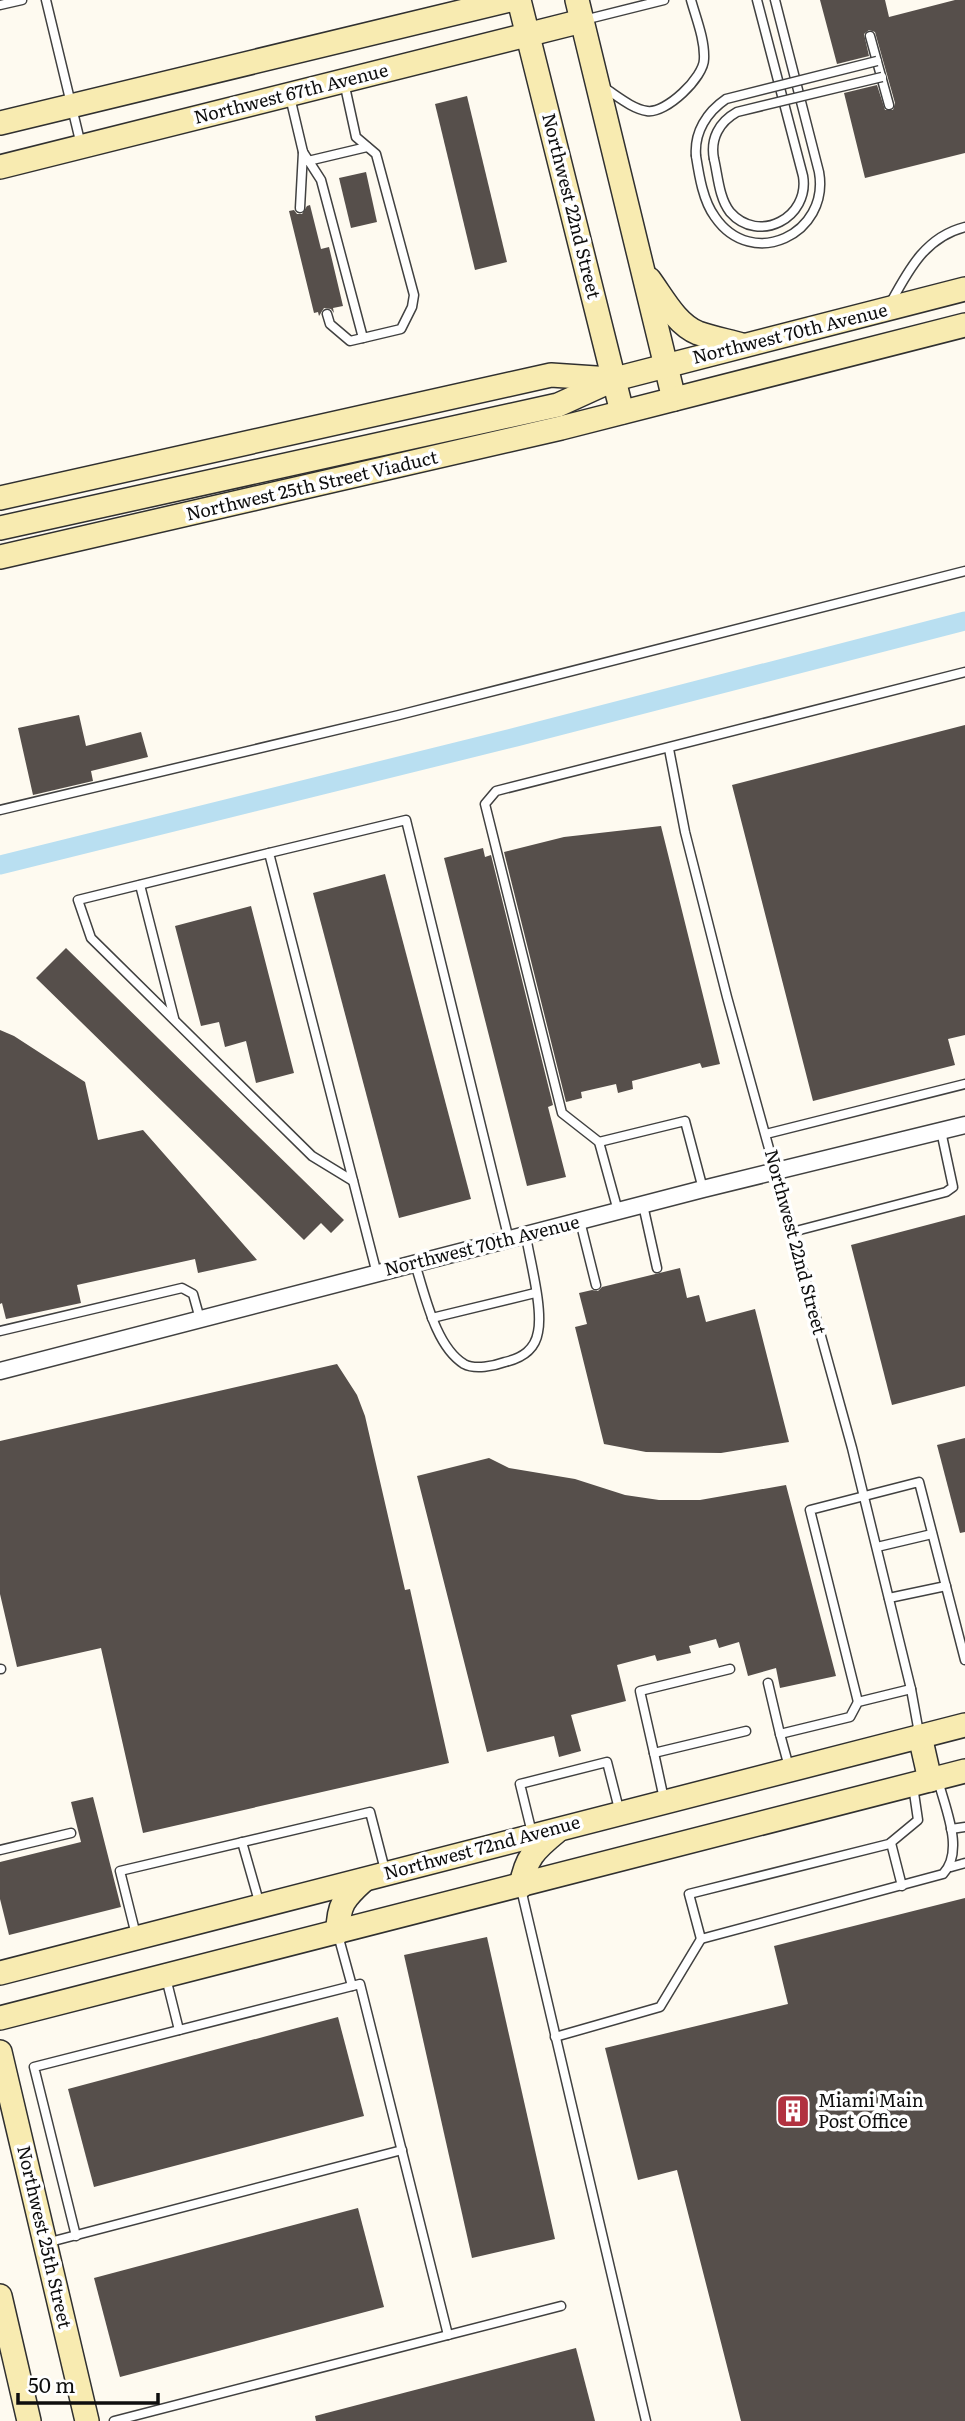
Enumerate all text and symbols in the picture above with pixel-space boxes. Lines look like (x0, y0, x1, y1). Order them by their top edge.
street label: Northwest 67th Avenue (191, 55, 391, 130)
street label: Northwest 22nd Street (536, 110, 609, 302)
street label: Northwest 70th Avenue (689, 295, 890, 370)
street label: Northwest 25th Street Viaduct (183, 442, 441, 527)
street label: Northwest 22nd Street (759, 1146, 834, 1338)
street label: Northwest 70th Avenue (381, 1207, 582, 1282)
street label: Northwest 72nd Avenue (380, 1807, 583, 1886)
place label: Miami Main Post Office (818, 2086, 924, 2134)
building icon: Miami Main Post Office (774, 2092, 812, 2130)
street label: Northwest 25th Street (11, 2142, 80, 2332)
scale bar (18, 2362, 158, 2406)
text: 50 m (28, 2368, 75, 2399)

